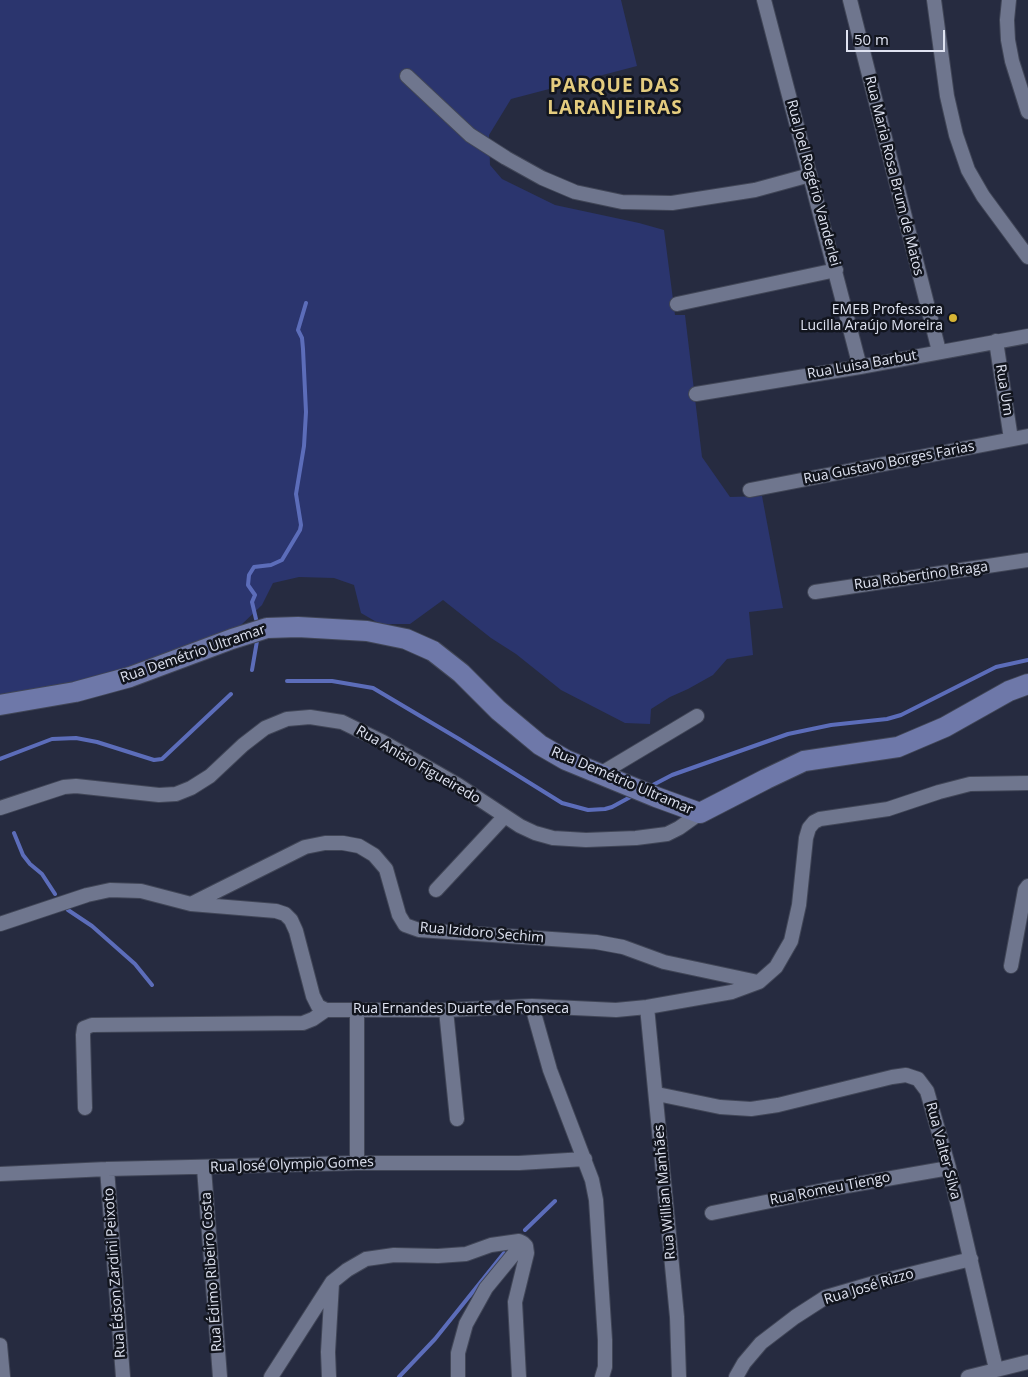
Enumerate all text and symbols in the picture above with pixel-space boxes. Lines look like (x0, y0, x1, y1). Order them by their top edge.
scale bar (848, 20, 947, 52)
text: 50 m (854, 29, 889, 49)
street label: Rua Maria Rosa Brum de Matos (861, 74, 927, 278)
district label: PARQUE DAS LARANJEIRAS (546, 76, 684, 120)
street label: Rua Joel Rogério Vanderlei (783, 98, 843, 268)
place label: EMEB Professora Lucilla Araújo Moreira (800, 302, 943, 334)
marker: EMEB Professora Lucilla Araújo Moreira (947, 312, 959, 324)
street label: Rua Luisa Barbut (806, 347, 918, 383)
street label: Rua Um (992, 363, 1016, 417)
street label: Rua Gustavo Borges Farias (802, 438, 976, 488)
street label: Rua Robertino Braga (853, 558, 989, 594)
street label: Rua Demétrio Ultramar (118, 621, 268, 687)
street label: Rua Anisio Figueiredo (353, 723, 483, 807)
street label: Rua Demétrio Ultramar (549, 743, 695, 819)
street label: Rua Izidoro Sechim (419, 919, 545, 947)
street label: Rua Ernandes Duarte de Fonseca (353, 1001, 569, 1017)
street label: Rua Valter Silva (922, 1101, 964, 1201)
street label: Rua Willian Manhães (651, 1124, 679, 1260)
street label: Rua José Olympio Gomes (210, 1154, 374, 1176)
street label: Rua Romeu Tiengo (768, 1169, 892, 1209)
street label: Rua Édson Zardini Peixoto (101, 1187, 129, 1359)
street label: Rua Édimo Ribeiro Costa (198, 1192, 226, 1352)
street label: Rua José Rizzo (822, 1265, 916, 1309)

